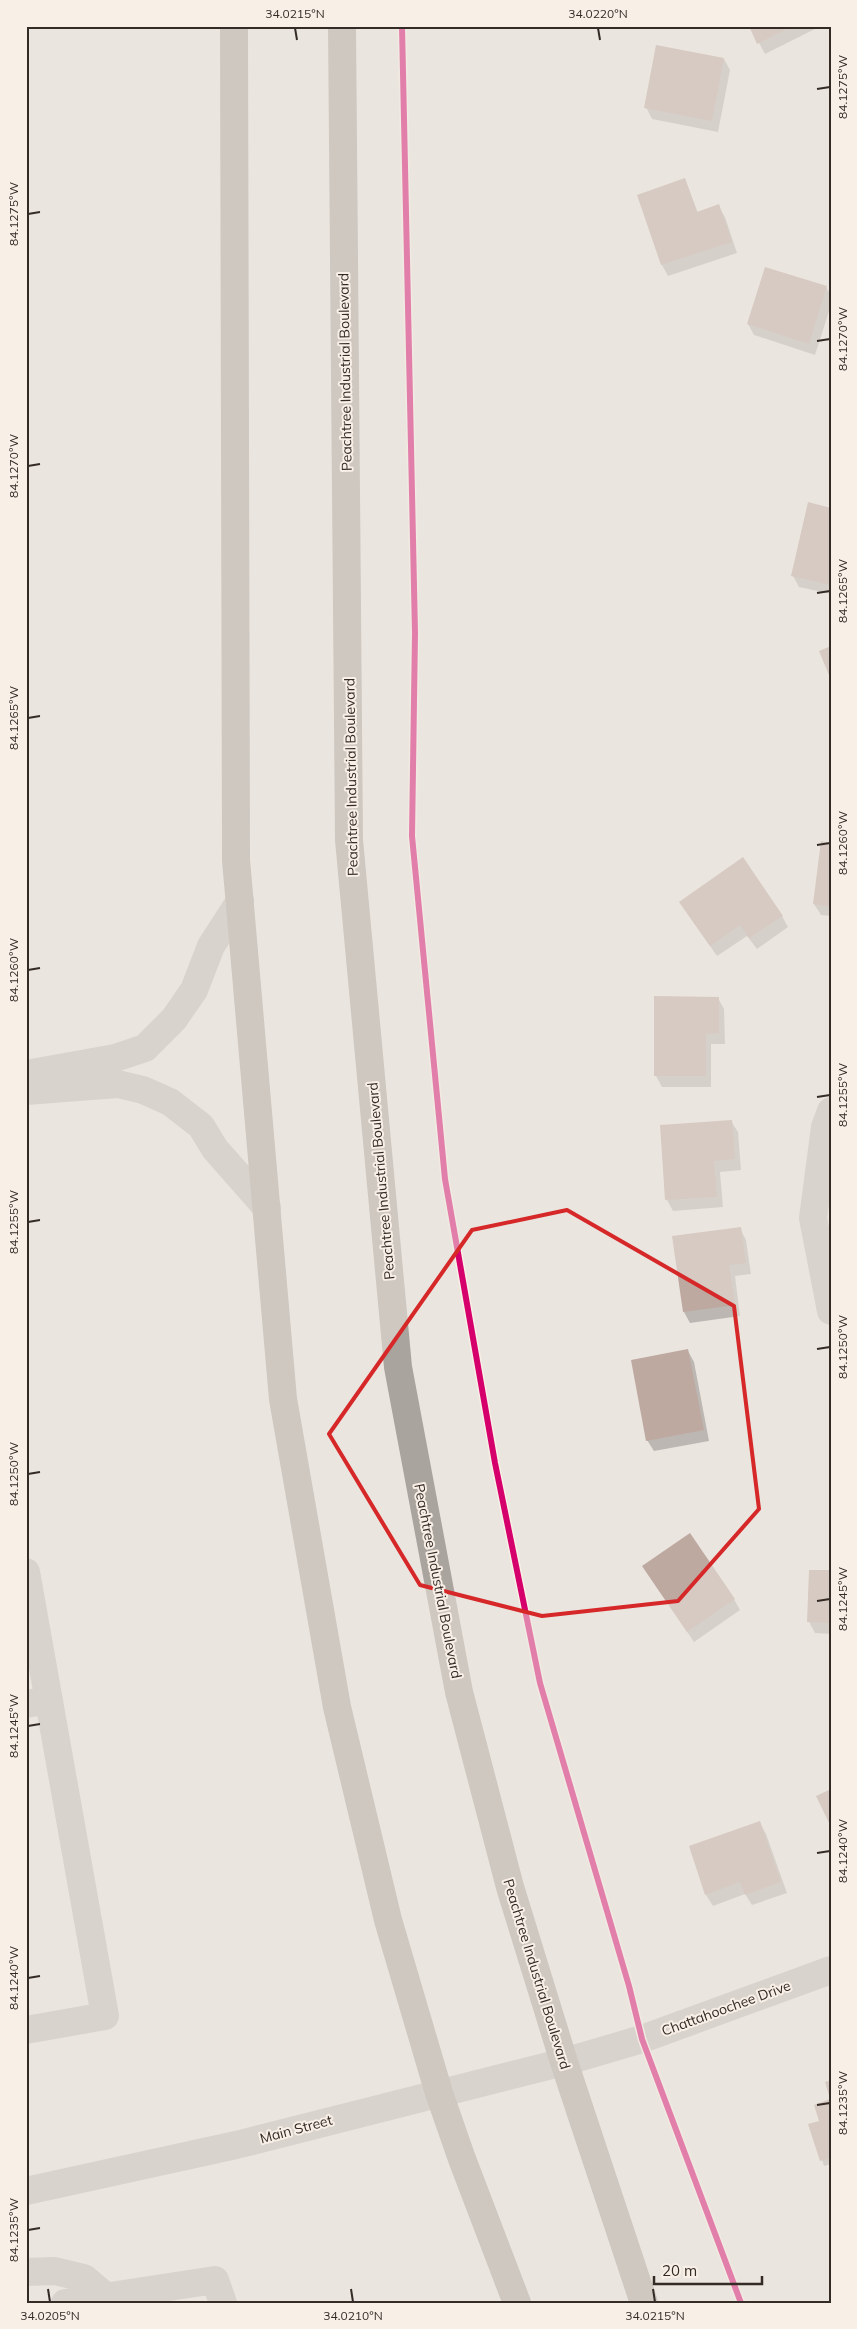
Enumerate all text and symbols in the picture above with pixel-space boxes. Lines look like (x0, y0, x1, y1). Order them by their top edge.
text: 34.0215°N (265, 6, 325, 21)
text: 34.0220°N (568, 6, 628, 21)
text: 84.1275°W (835, 55, 850, 119)
text: 84.1275°W (6, 182, 21, 246)
street label: Peachtree Industrial Boulevard (334, 273, 356, 471)
text: 84.1270°W (835, 307, 850, 371)
text: 84.1270°W (6, 434, 21, 498)
text: 84.1265°W (835, 559, 850, 623)
street label: Peachtree Industrial Boulevard (340, 678, 362, 876)
text: 84.1265°W (6, 686, 21, 750)
text: 84.1260°W (835, 811, 850, 875)
text: 84.1260°W (6, 938, 21, 1002)
text: 84.1255°W (835, 1063, 850, 1127)
street label: Peachtree Industrial Boulevard (363, 1082, 399, 1280)
text: 84.1255°W (6, 1190, 21, 1254)
text: 84.1250°W (835, 1315, 850, 1379)
text: 84.1250°W (6, 1442, 21, 1506)
street label: Peachtree Industrial Boulevard (410, 1482, 466, 1680)
text: 84.1245°W (835, 1567, 850, 1631)
text: 84.1245°W (6, 1694, 21, 1758)
text: 84.1240°W (835, 1819, 850, 1883)
street label: Peachtree Industrial Boulevard (499, 1877, 575, 2071)
text: 84.1240°W (6, 1946, 21, 2010)
street label: Chattahoochee Drive (659, 1976, 793, 2040)
text: 84.1235°W (835, 2071, 850, 2135)
street label: Main Street (258, 2111, 334, 2147)
text: 84.1235°W (6, 2198, 21, 2262)
scale bar (654, 2254, 762, 2286)
text: 20 m (662, 2261, 697, 2280)
text: 34.0205°N (20, 2308, 80, 2323)
text: 34.0210°N (323, 2308, 383, 2323)
text: 34.0215°N (625, 2308, 685, 2323)

